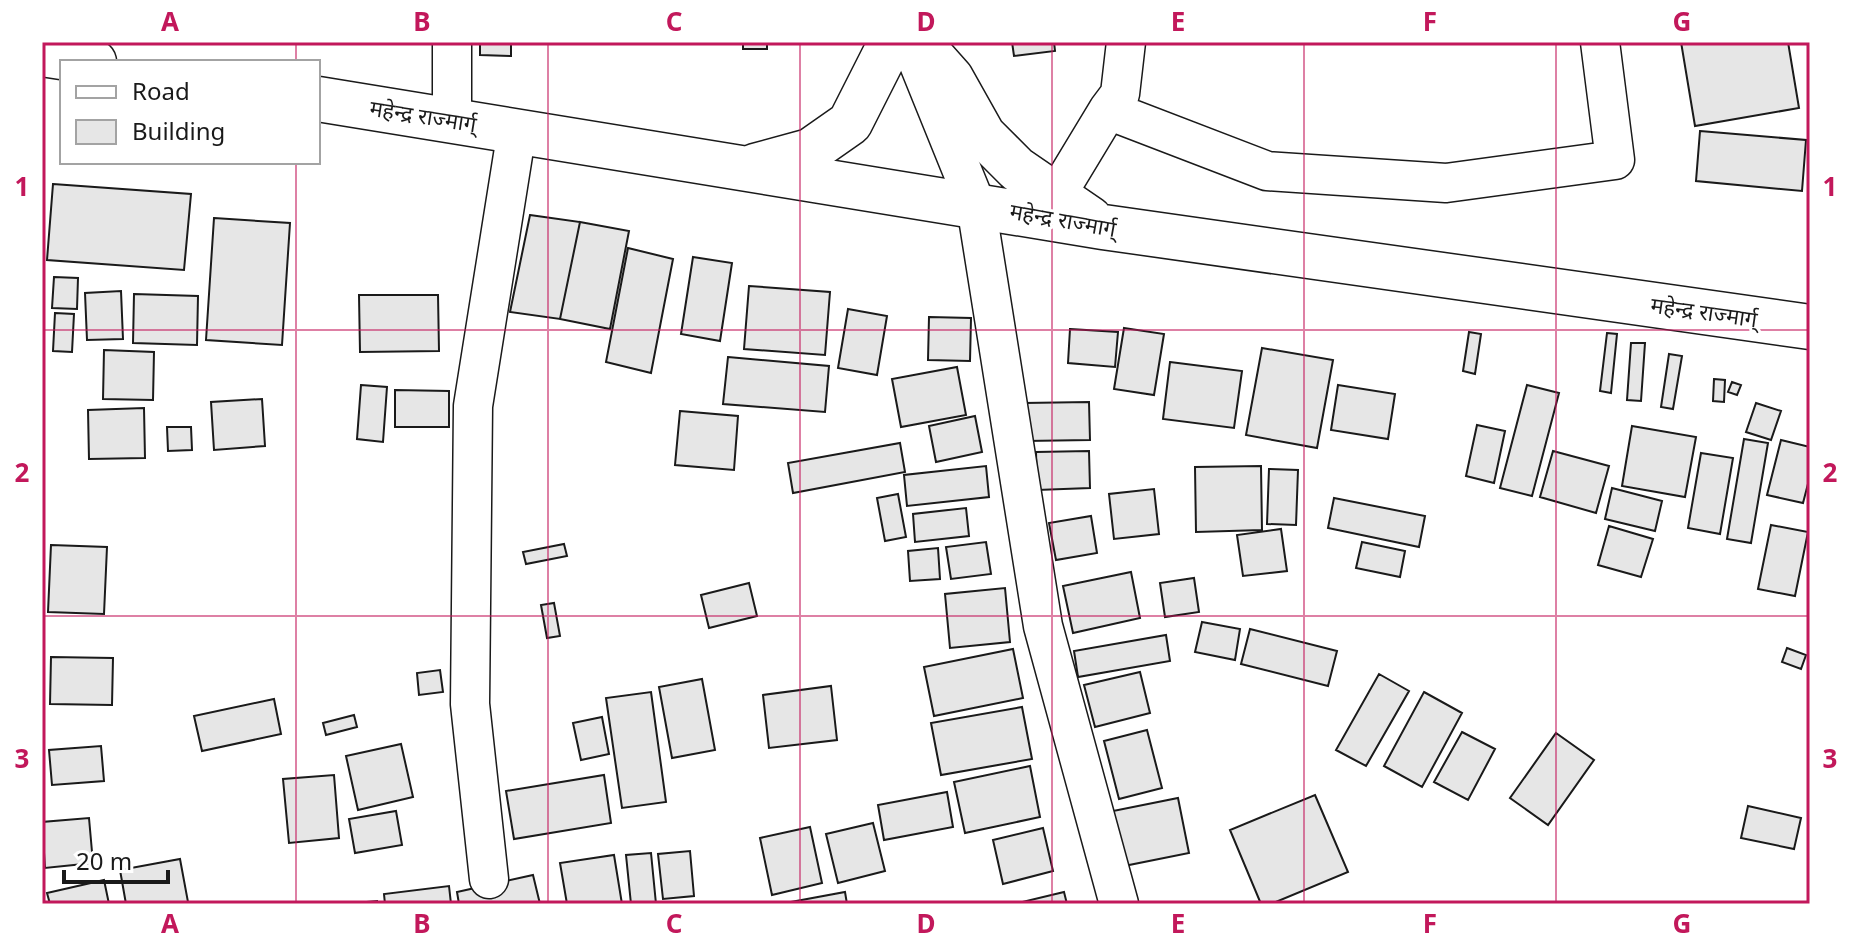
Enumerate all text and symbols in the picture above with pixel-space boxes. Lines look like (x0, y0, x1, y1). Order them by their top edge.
text: A (161, 3, 179, 39)
text: B (413, 3, 431, 39)
text: C (666, 3, 682, 39)
text: D (916, 3, 936, 39)
text: E (1171, 3, 1185, 39)
text: F (1423, 3, 1437, 39)
text: G (1673, 3, 1691, 39)
legend (60, 60, 320, 164)
text: Road (132, 74, 190, 107)
street label: महेन्द्र राज्मार्ग् (368, 92, 482, 139)
text: Building (132, 114, 225, 147)
text: 1 (15, 168, 29, 204)
text: 1 (1823, 168, 1837, 204)
street label: महेन्द्र राज्मार्ग् (1008, 195, 1122, 244)
street label: महेन्द्र राज्मार्ग् (1649, 289, 1762, 334)
text: 2 (15, 454, 30, 490)
text: 2 (1823, 454, 1838, 490)
text: 3 (15, 740, 29, 776)
text: 3 (1823, 740, 1837, 776)
scale bar (64, 834, 168, 884)
text: 20 m (76, 844, 132, 877)
text: A (161, 905, 179, 941)
text: B (413, 905, 431, 941)
text: C (666, 905, 682, 941)
text: D (916, 905, 936, 941)
text: E (1171, 905, 1185, 941)
text: F (1423, 905, 1437, 941)
text: G (1673, 905, 1691, 941)

